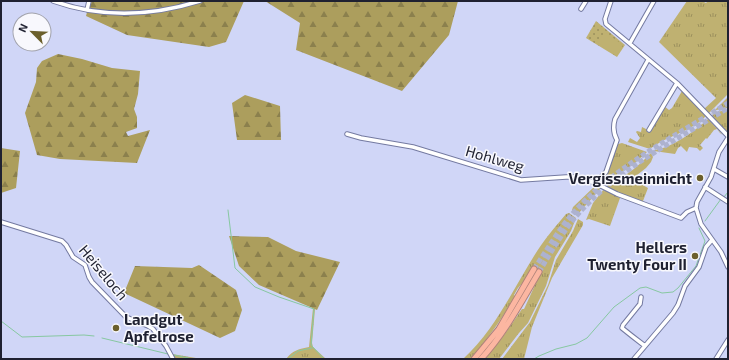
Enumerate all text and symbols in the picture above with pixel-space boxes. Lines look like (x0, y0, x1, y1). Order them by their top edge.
north arrow (12, 12, 52, 52)
text: N (15, 21, 30, 34)
street label: Hohlweg (464, 141, 527, 175)
place label: Vergissmeinnicht (569, 169, 692, 187)
marker: Vergissmeinnicht (695, 173, 705, 183)
place label: Hellers Twenty Four II (587, 238, 687, 274)
street label: Heiseloch (76, 241, 132, 303)
marker: Hellers Twenty Four II (690, 251, 700, 261)
place label: Landgut Apfelrose (124, 310, 194, 345)
marker: Landgut Apfelrose (111, 323, 121, 333)

